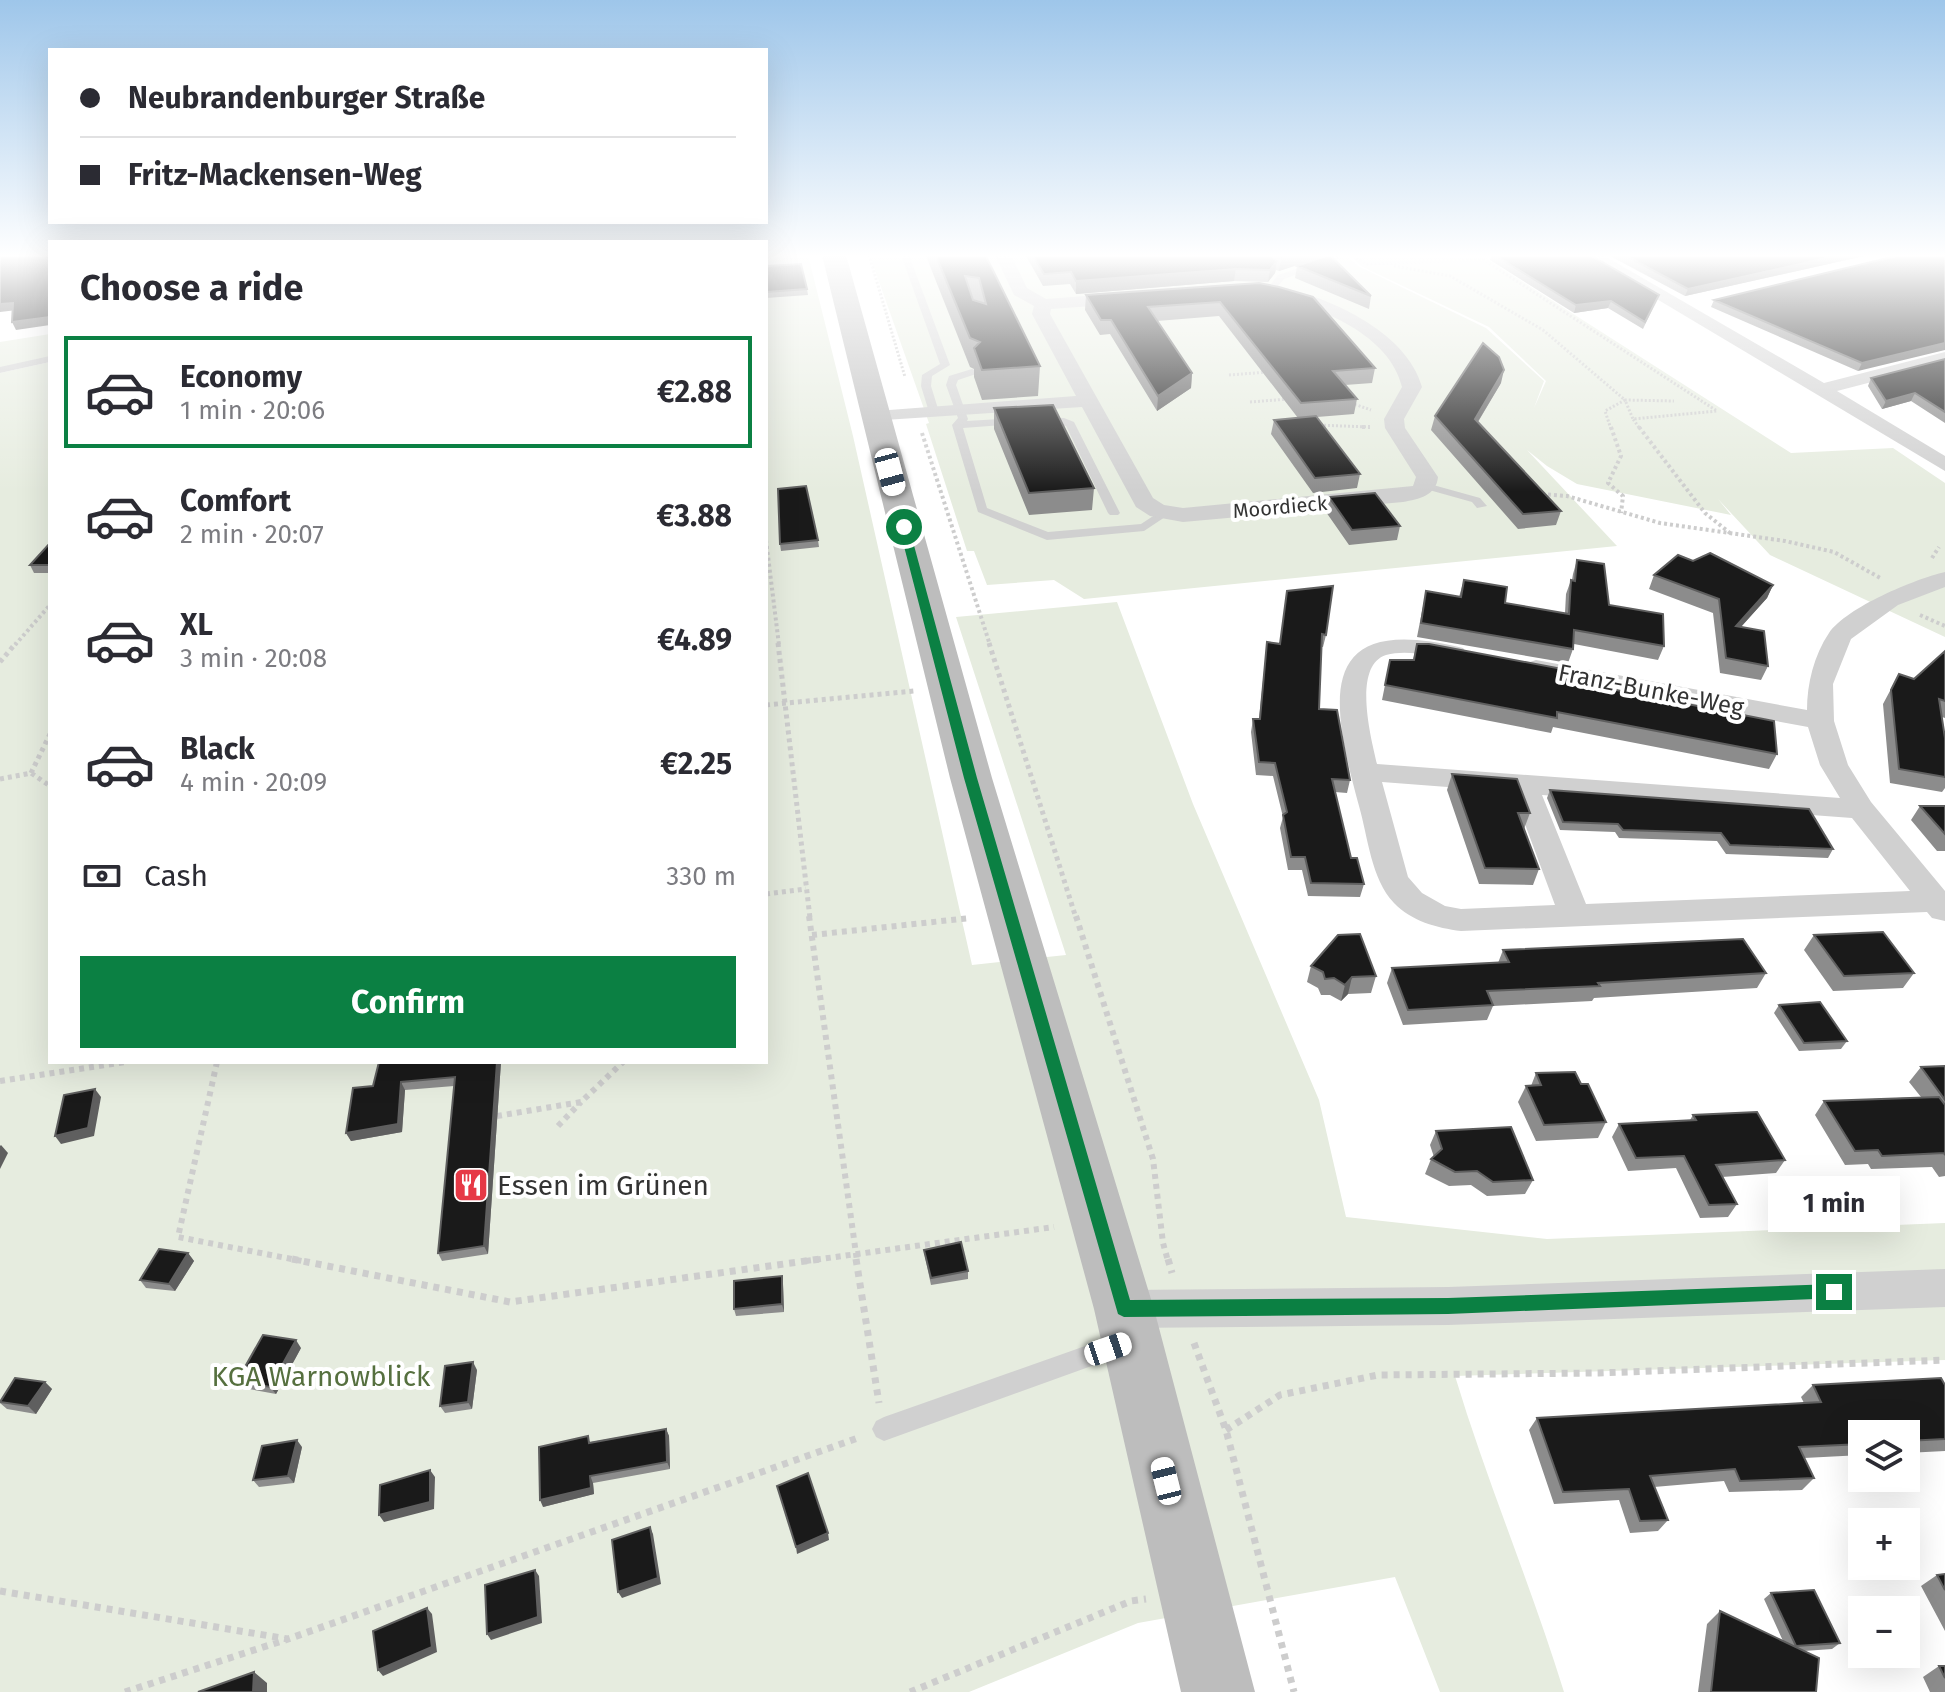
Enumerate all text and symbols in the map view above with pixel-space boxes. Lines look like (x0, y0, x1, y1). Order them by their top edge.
text: Neubrandenburger Straße (128, 80, 485, 116)
text: Fritz-Mackensen-Weg (128, 157, 422, 193)
text: Choose a ride (80, 266, 303, 310)
icon: car (84, 356, 156, 428)
text: Economy (180, 359, 302, 395)
text: €2.88 (657, 374, 732, 410)
text: 1 min · 20:06 (180, 395, 325, 426)
car (872, 446, 908, 498)
icon: car (84, 480, 156, 552)
text: Comfort (180, 483, 291, 519)
street label: Moordieck (1232, 491, 1329, 523)
text: €3.88 (657, 498, 732, 534)
route start (886, 509, 922, 545)
text: 2 min · 20:07 (180, 519, 324, 550)
icon: car (84, 604, 156, 676)
text: XL (180, 607, 213, 643)
text: €4.89 (657, 622, 732, 658)
text: 3 min · 20:08 (180, 643, 327, 674)
street label: Franz-Bunke-Weg (1556, 658, 1747, 722)
icon: car (84, 728, 156, 800)
text: Black (180, 731, 255, 767)
text: €2.25 (660, 746, 732, 782)
text: 4 min · 20:09 (180, 767, 327, 798)
icon: cash (80, 854, 124, 898)
text: Cash (144, 858, 208, 894)
text: 330 m (666, 861, 736, 892)
button: Confirm (80, 956, 736, 1048)
restaurant icon: Essen im Grünen (452, 1166, 490, 1204)
place label: Essen im Grünen (497, 1169, 709, 1202)
callout: 1 min (1768, 1176, 1900, 1232)
text: 1 min (1803, 1188, 1865, 1219)
route end (1816, 1274, 1852, 1310)
car (1081, 1330, 1135, 1368)
park label: KGA Warnowblick (212, 1360, 431, 1393)
map controls (1848, 1420, 1920, 1668)
button: layers (1848, 1420, 1920, 1492)
car (1149, 1455, 1183, 1507)
button: + (1848, 1508, 1920, 1580)
button: − (1848, 1596, 1920, 1668)

